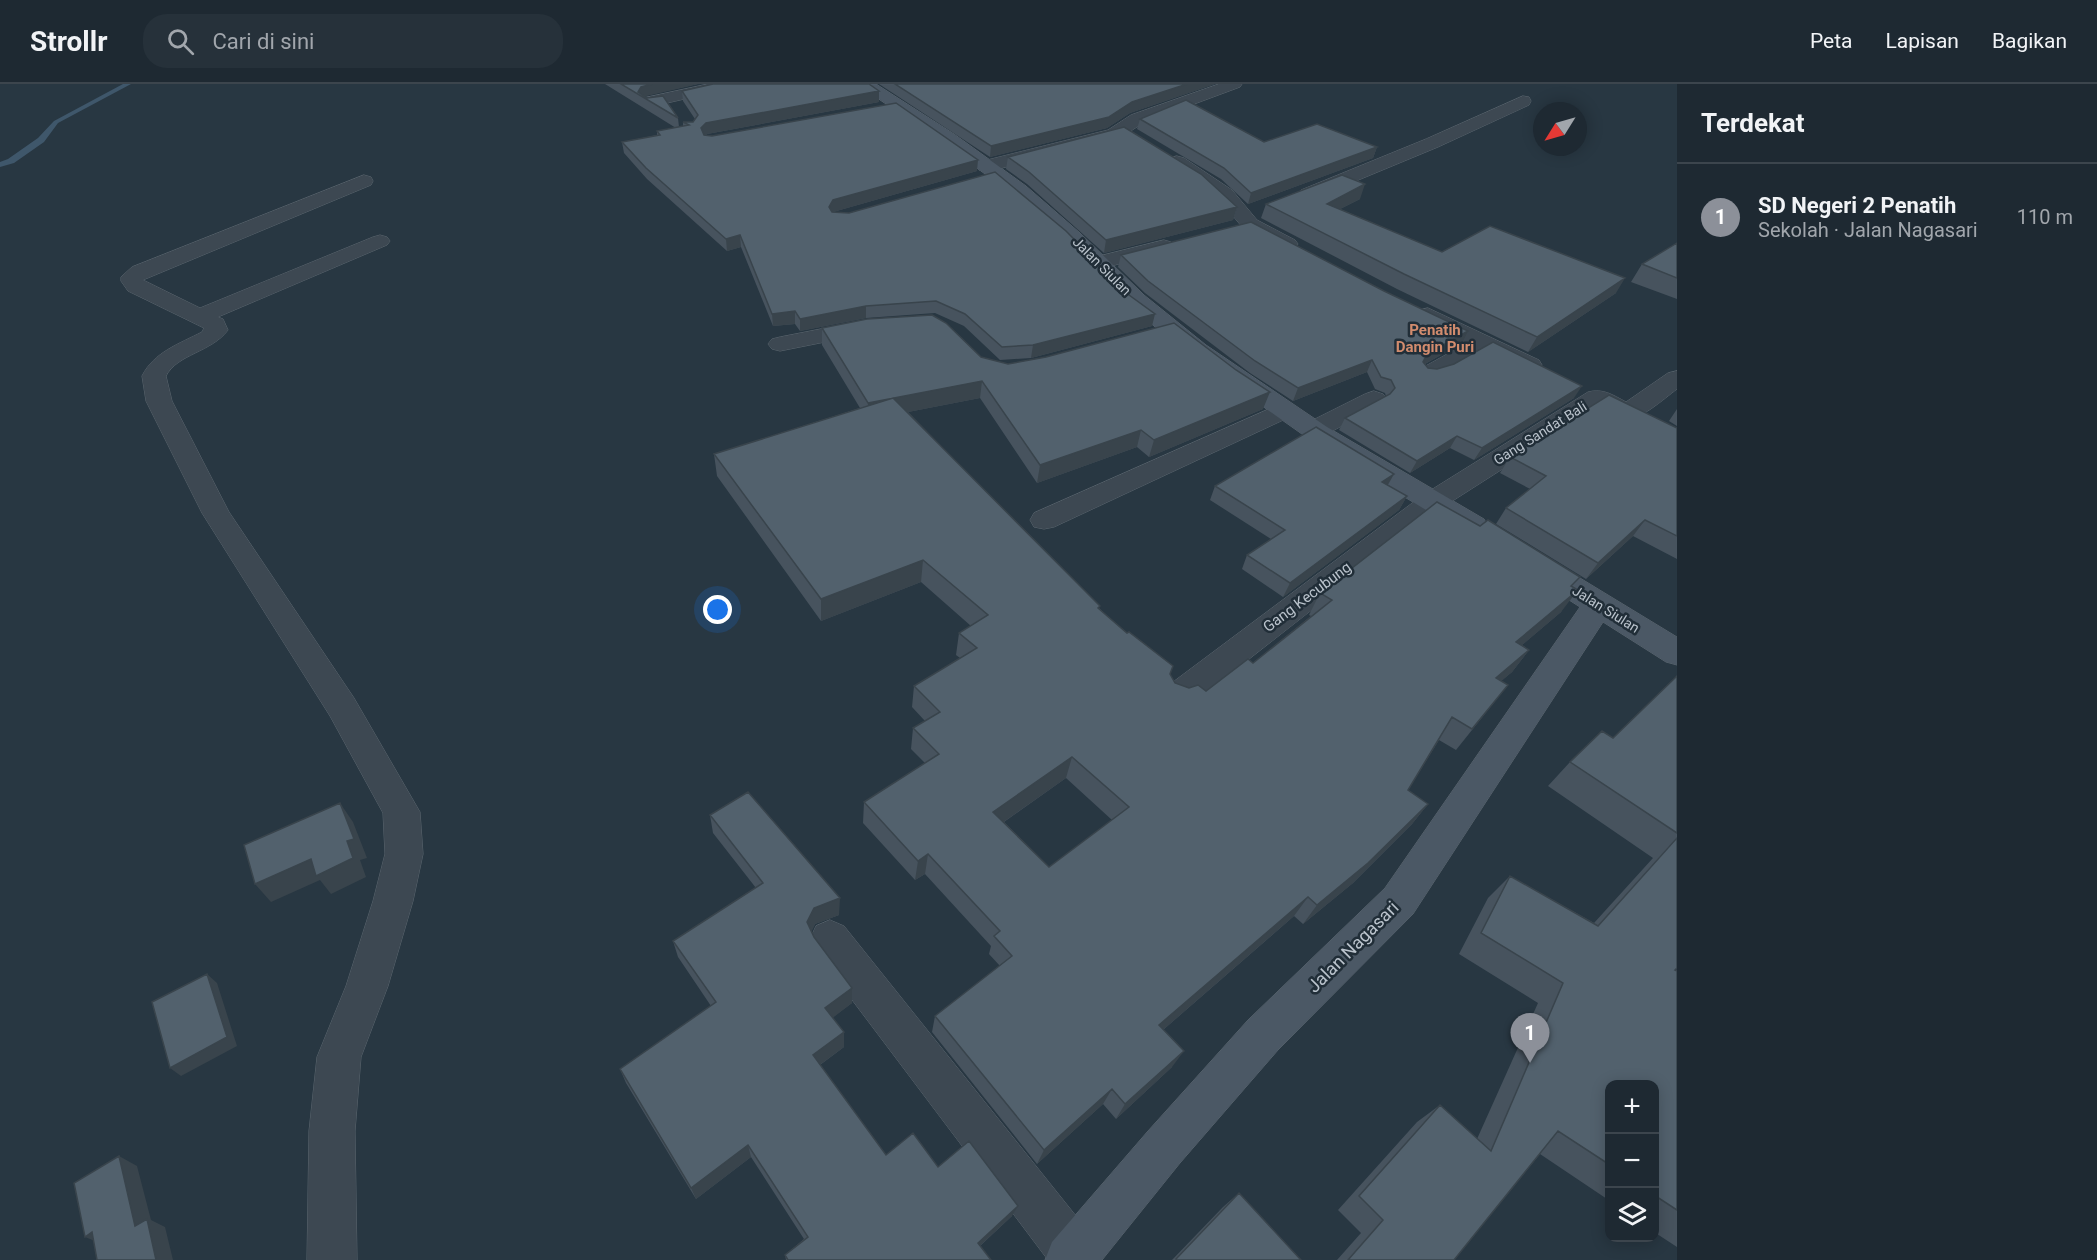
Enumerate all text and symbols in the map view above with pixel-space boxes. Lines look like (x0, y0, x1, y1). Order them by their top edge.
search box (143, 14, 563, 68)
text: Strollr (30, 25, 107, 58)
icon: search (164, 25, 197, 58)
text: Cari di sini (212, 29, 314, 54)
text: Peta (1810, 29, 1852, 53)
text: Lapisan (1885, 29, 1959, 53)
text: Bagikan (1992, 29, 2067, 53)
north arrow (1533, 102, 1587, 156)
text: Terdekat (1701, 108, 1805, 138)
text: SD Negeri 2 Penatih (1758, 193, 1956, 218)
text: 1 (1715, 205, 1726, 229)
text: 110 m (2017, 205, 2073, 229)
text: Sekolah · Jalan Nagasari (1758, 218, 1978, 242)
street label: Jalan Siulan (1070, 234, 1134, 298)
district label: Penatih Dangin Puri (1396, 321, 1474, 356)
street label: Gang Sandat Bali (1491, 398, 1589, 468)
street label: Gang Kecubung (1259, 558, 1355, 636)
street label: Jalan Siulan (1570, 582, 1642, 636)
your location (703, 595, 732, 624)
street label: Jalan Nagasari (1303, 897, 1403, 997)
pin: 1 (1510, 1014, 1550, 1063)
map controls (1605, 1080, 1659, 1242)
button: + (1605, 1080, 1659, 1134)
button: − (1605, 1134, 1659, 1188)
button: layers (1605, 1188, 1659, 1242)

